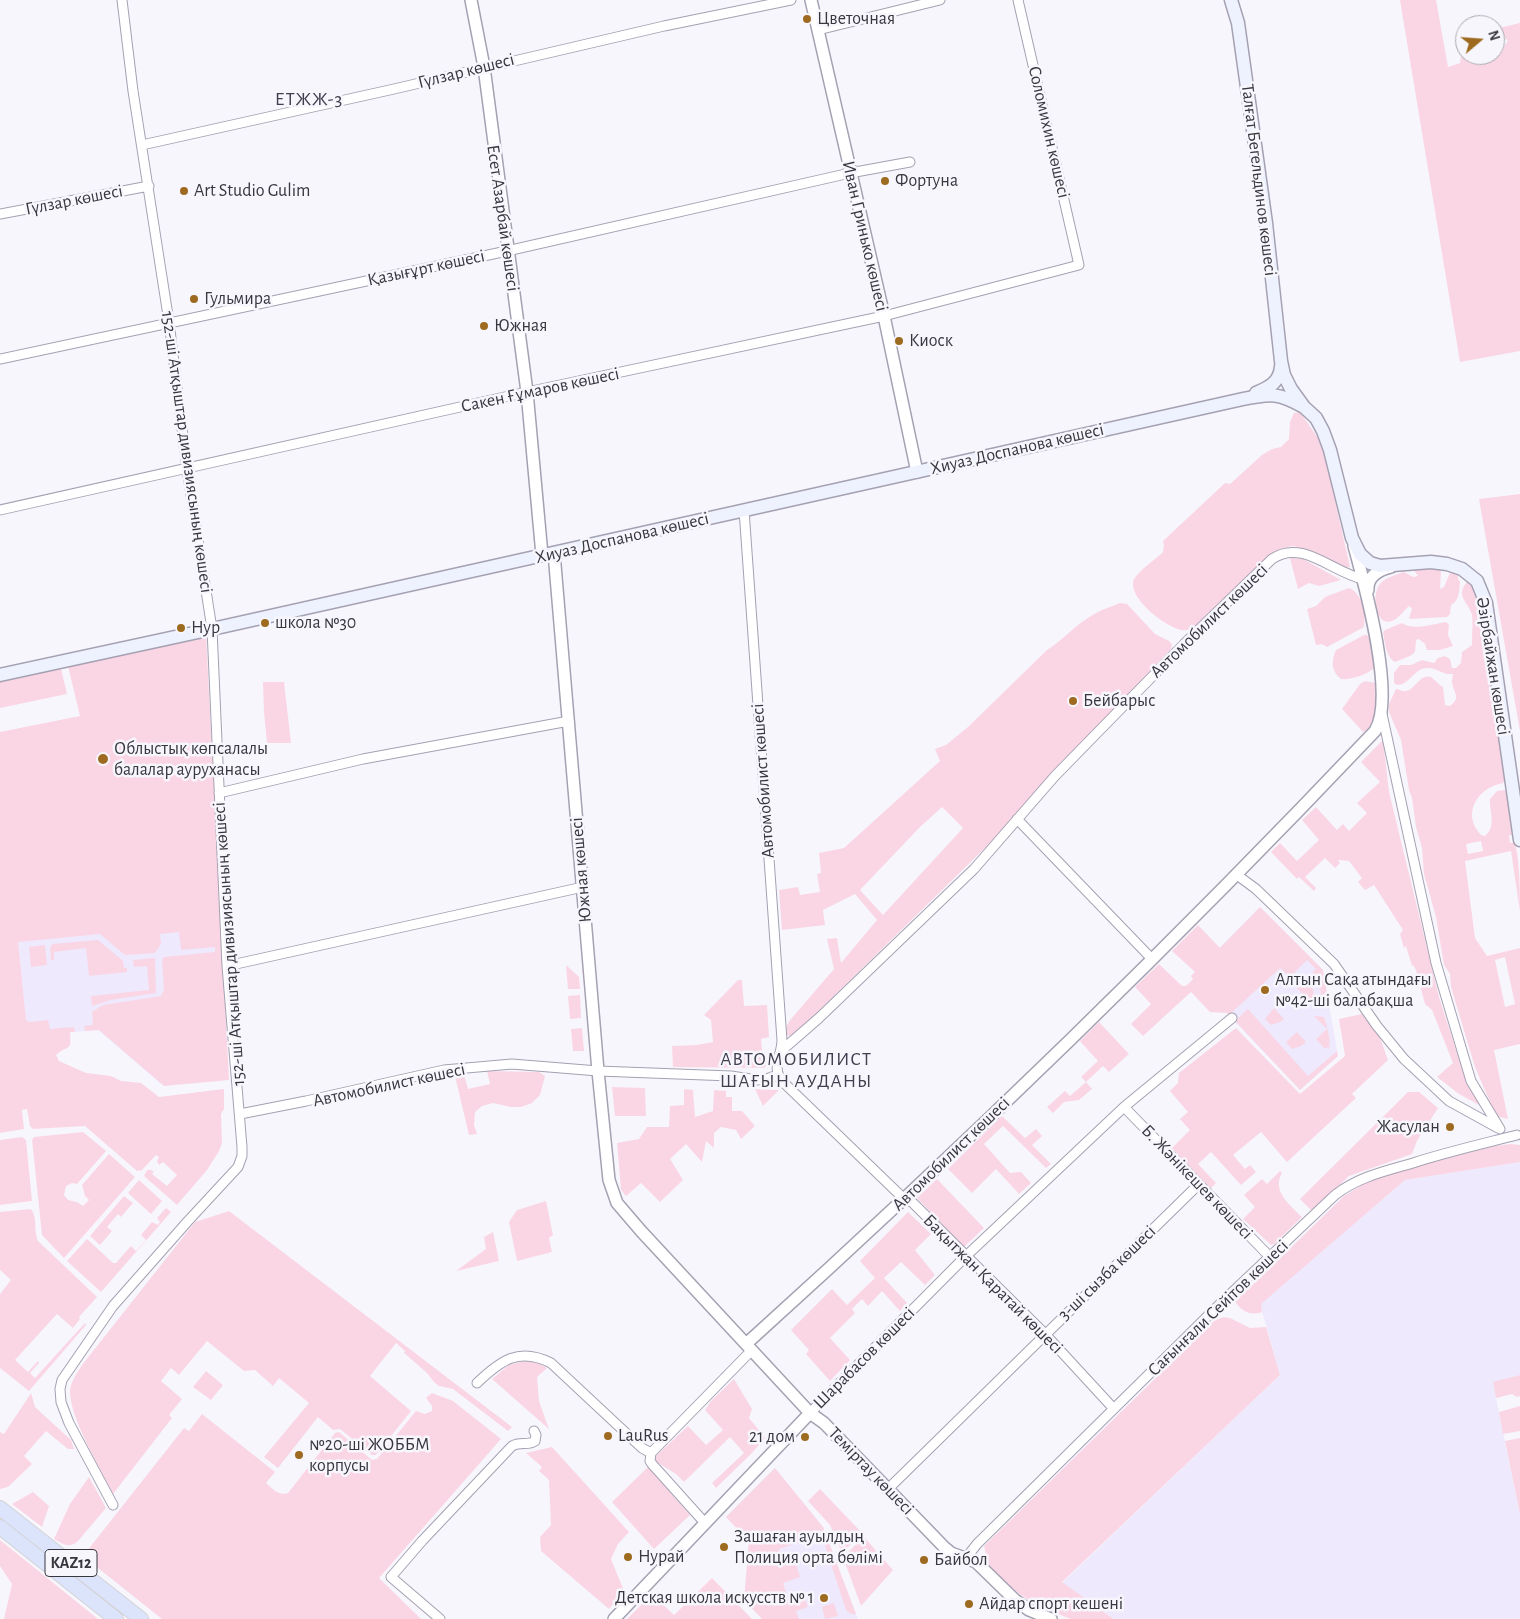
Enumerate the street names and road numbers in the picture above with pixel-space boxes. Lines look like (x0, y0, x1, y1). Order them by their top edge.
street label: Гүлзар көшесі (416, 49, 516, 93)
street label: Соломихин көшесі (1023, 64, 1075, 200)
street label: Талғат Бегельдинов көшесі (1237, 83, 1281, 277)
street label: Есет Азарбай көшесі (482, 143, 524, 293)
street label: Иван Гринько көшесі (837, 159, 893, 313)
street label: Гүлзар көшесі (24, 180, 124, 220)
street label: Қазығұрт көшесі (365, 245, 487, 291)
street label: 152-ші Атқыштар дивизиясының көшесі (157, 310, 217, 594)
street label: Сакен Ғұмаров көшесі (459, 363, 621, 417)
street label: Хиуаз Доспанова көшесі (928, 419, 1106, 479)
street label: Хиуаз Доспанова көшесі (533, 508, 711, 568)
street label: Автомобилист көшесі (1146, 559, 1272, 683)
street label: Әзірбайжан көшесі (1471, 595, 1515, 737)
street label: Автомобилист көшесі (747, 703, 779, 859)
street label: 152-ші Атқыштар дивизиясының көшесі (208, 801, 250, 1087)
street label: Южная көшесі (566, 816, 596, 924)
street label: Автомобилист көшесі (311, 1058, 467, 1112)
street label: Автомобилист көшесі (888, 1092, 1014, 1216)
street label: Б. Жәнікешев көшесі (1137, 1120, 1257, 1244)
street label: Бақытжан Қаратай көшесі (918, 1209, 1068, 1359)
street label: 3-ші сызба көшесі (1054, 1221, 1160, 1325)
street label: Сағынғали Сейітов көшесі (1143, 1235, 1293, 1381)
street label: Шарабасов көшесі (809, 1303, 919, 1413)
street label: Теміртау көшесі (824, 1422, 918, 1520)
road number: KAZ12 (45, 1550, 97, 1576)

